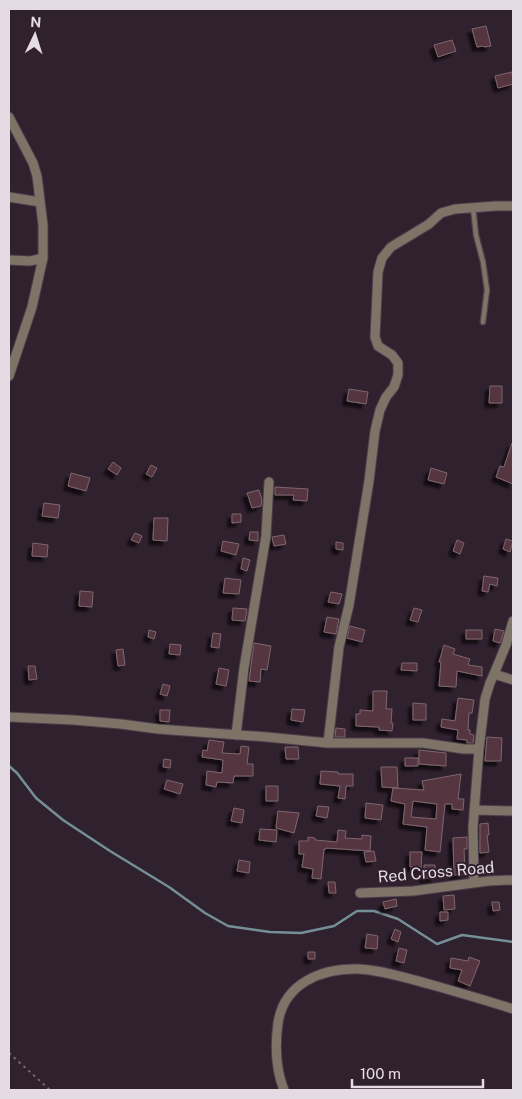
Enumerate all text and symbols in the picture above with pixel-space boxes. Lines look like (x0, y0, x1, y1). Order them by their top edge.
north arrow (10, 10, 60, 60)
text: N (30, 14, 42, 30)
street label: Red Cross Road (377, 857, 495, 887)
scale bar (352, 1056, 483, 1088)
text: 100 m (360, 1065, 401, 1082)

